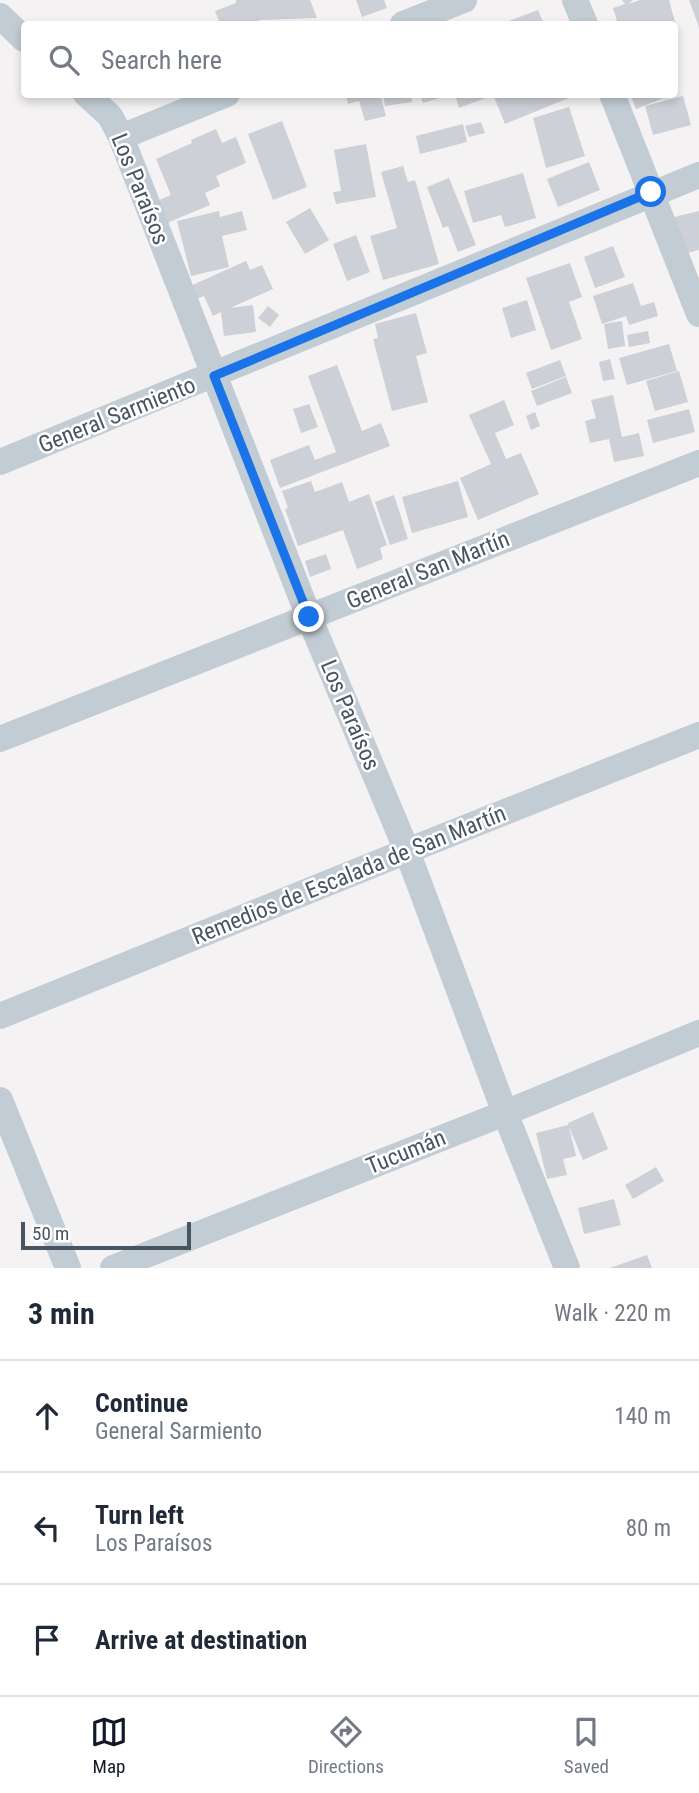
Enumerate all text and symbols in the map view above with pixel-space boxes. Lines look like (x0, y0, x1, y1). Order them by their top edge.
search box (21, 21, 678, 98)
icon: search (45, 41, 83, 79)
text: Search here (101, 45, 222, 75)
street label: Los Paraísos (105, 130, 175, 248)
route start (635, 176, 666, 207)
street label: General Sarmiento (35, 371, 199, 459)
street label: General San Martín (343, 525, 513, 615)
route end (293, 601, 324, 632)
street label: Los Paraísos (315, 656, 385, 774)
street label: Remedios de Escalada de San Martín (188, 799, 510, 951)
street label: Tucumán (362, 1124, 450, 1180)
scale bar (21, 1219, 191, 1251)
text: 50 m (32, 1222, 69, 1245)
text: 3 min (28, 1296, 95, 1331)
text: Walk · 220 m (554, 1300, 671, 1327)
text: Continue (95, 1388, 188, 1418)
icon: ahead (28, 1397, 66, 1435)
text: 140 m (614, 1403, 671, 1430)
text: General Sarmiento (95, 1418, 262, 1445)
text: Turn left (95, 1500, 184, 1530)
icon: left (28, 1509, 66, 1547)
text: 80 m (626, 1515, 671, 1542)
text: Los Paraísos (95, 1530, 212, 1557)
icon: arrive (28, 1621, 66, 1659)
text: Arrive at destination (95, 1625, 307, 1655)
tab: Map (90, 1713, 128, 1778)
tab: Directions (308, 1713, 384, 1778)
tab: Saved (564, 1713, 609, 1778)

